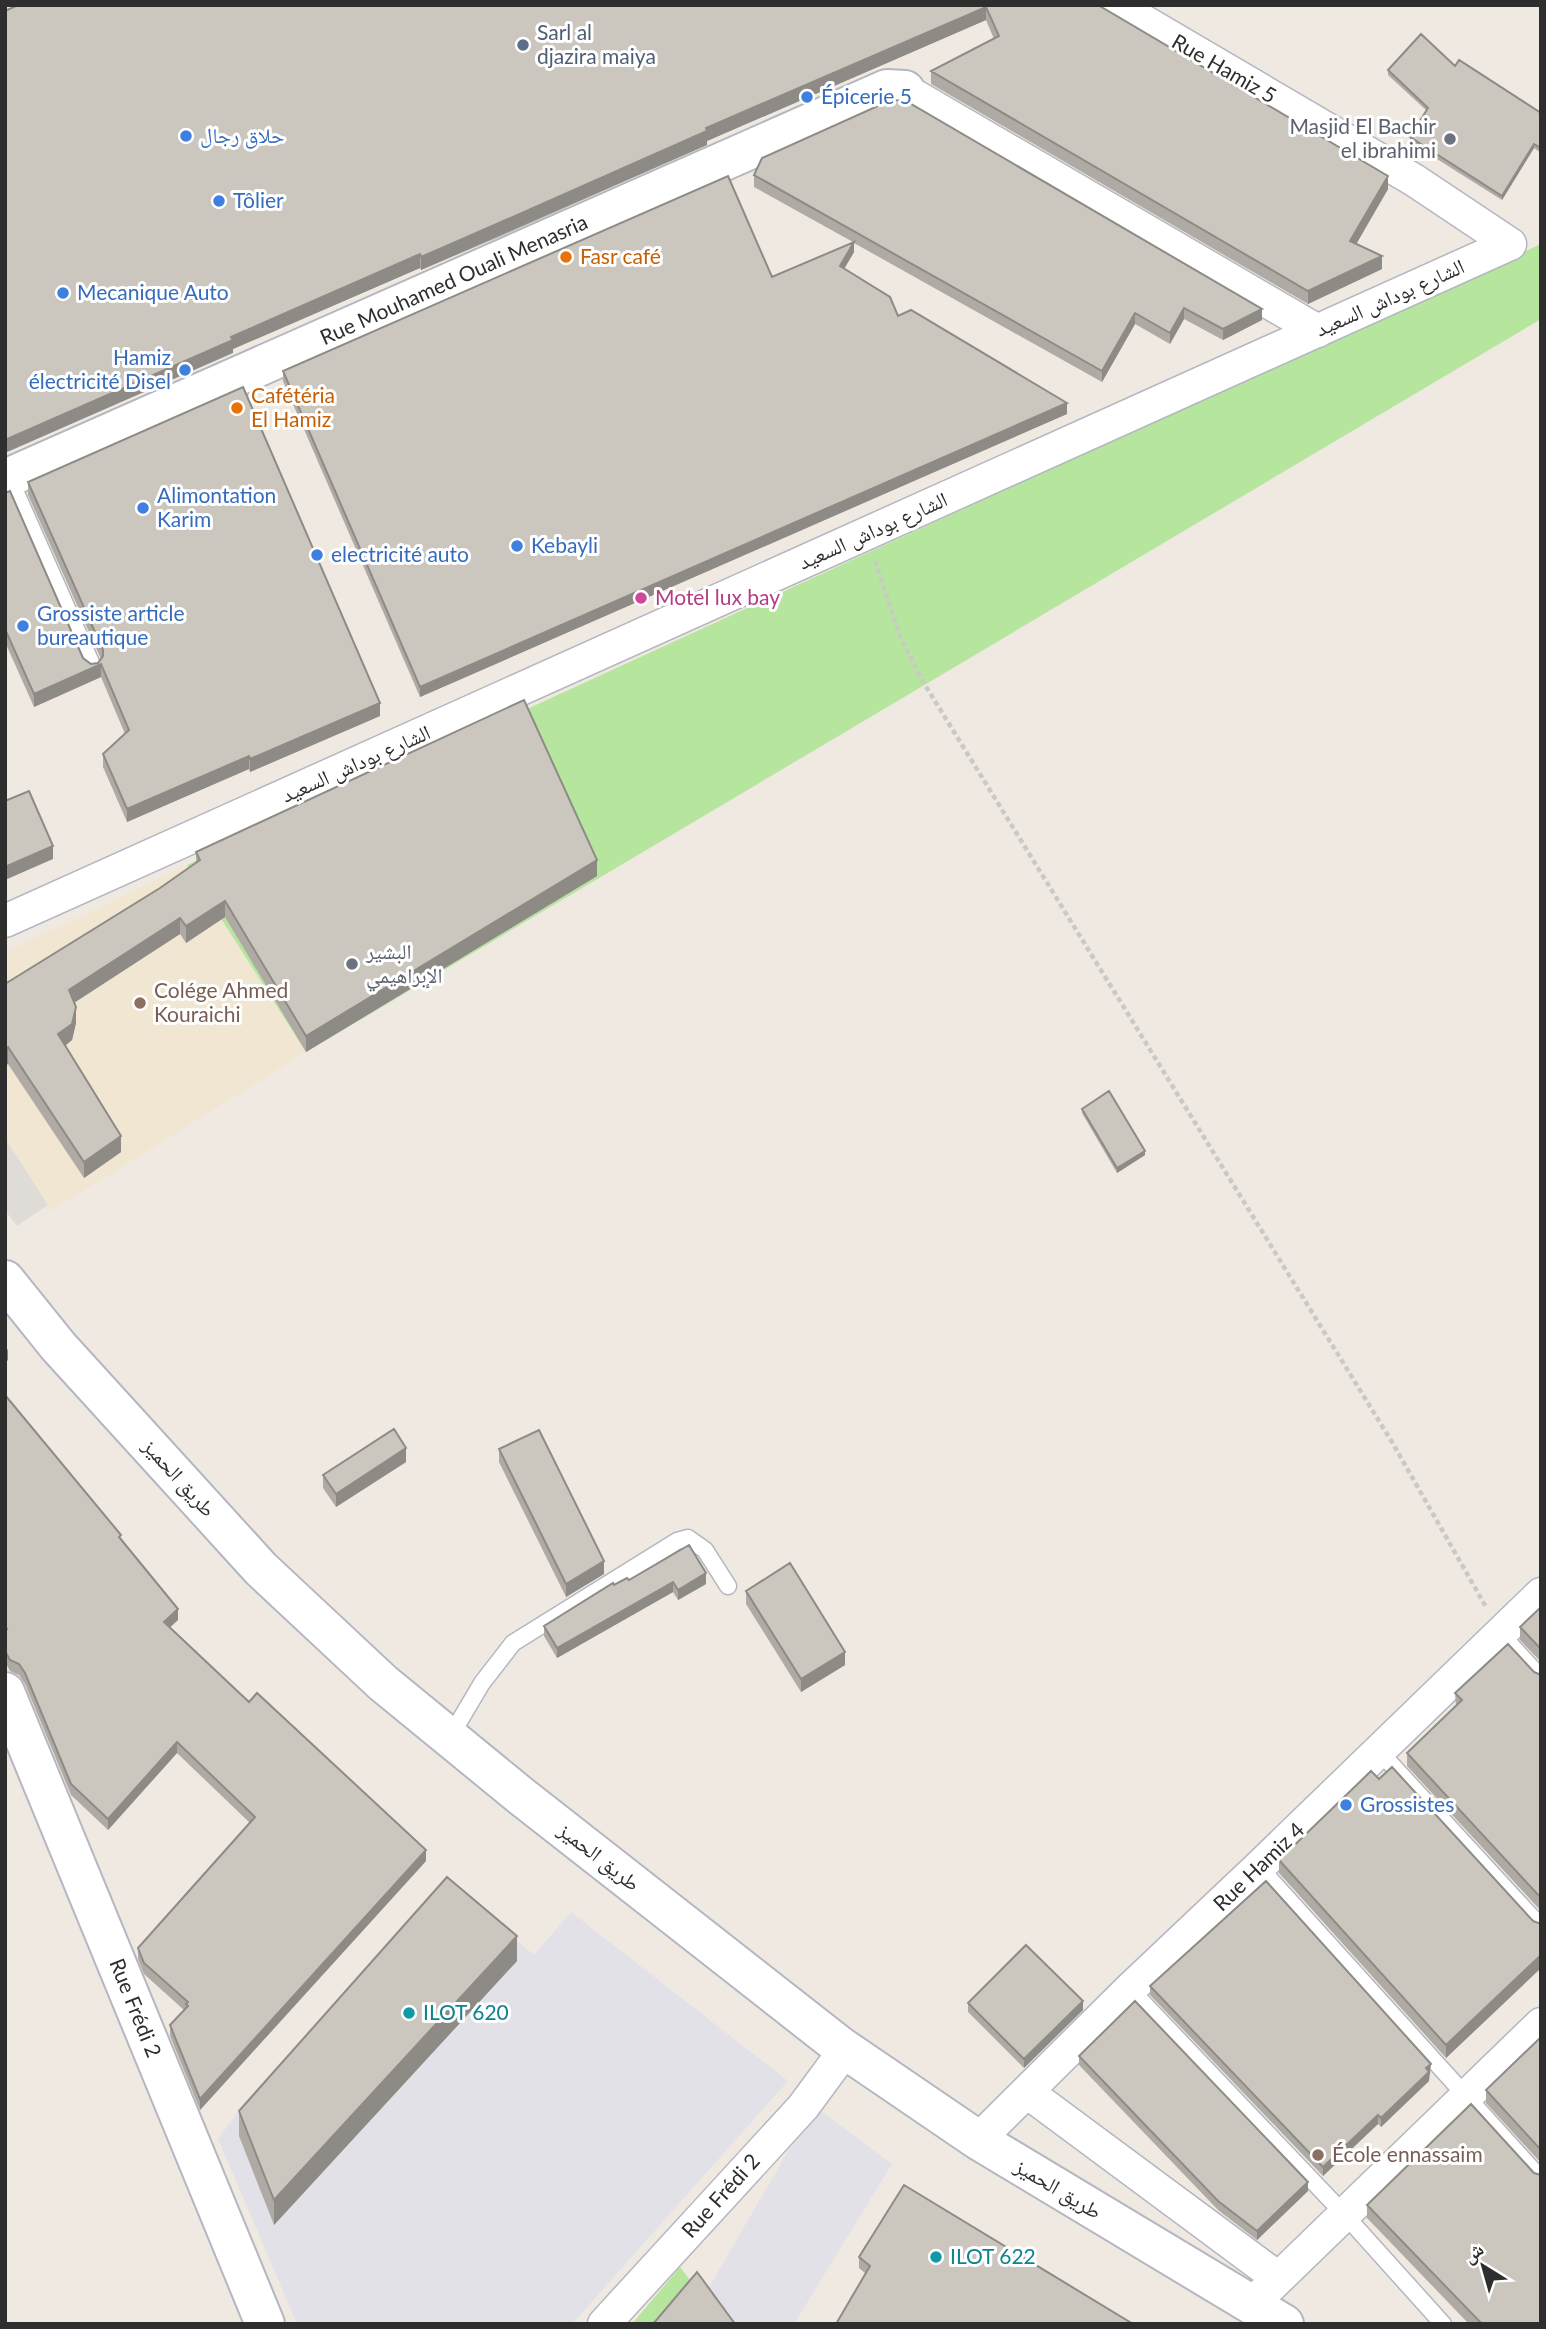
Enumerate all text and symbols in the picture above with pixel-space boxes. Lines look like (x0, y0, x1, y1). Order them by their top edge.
place label: Sarl al djazira maiya (537, 19, 656, 68)
street label: Rue Hamiz 5 (1168, 28, 1281, 108)
marker: Sarl al djazira maiya (515, 37, 531, 53)
place label: Épicerie 5 (821, 83, 912, 108)
marker: Épicerie 5 (799, 89, 815, 105)
place label: Masjid El Bachir el ibrahimi (1289, 113, 1436, 162)
place label: حلاق رجال (200, 122, 284, 149)
marker: حلاق رجال (178, 128, 194, 144)
marker: Masjid El Bachir el ibrahimi (1442, 131, 1458, 147)
place label: Tôlier (233, 187, 284, 212)
marker: Tôlier (211, 193, 227, 209)
street label: Rue Mouhamed Ouali Menasria (316, 208, 591, 349)
place label: Fasr café (580, 243, 661, 268)
marker: Fasr café (558, 249, 574, 265)
street label: الشارع بوداش السعيد (1311, 253, 1469, 342)
place label: Mecanique Auto (77, 279, 229, 304)
marker: Mecanique Auto (55, 285, 71, 301)
place label: Hamiz électricité Disel (29, 344, 171, 393)
marker: Hamiz électricité Disel (177, 362, 193, 378)
place label: Cafétéria El Hamiz (251, 382, 335, 431)
marker: Cafétéria El Hamiz (229, 400, 245, 416)
place label: Alimontation Karim (157, 482, 276, 531)
street label: الشارع بوداش السعيد (794, 486, 952, 575)
marker: Alimontation Karim (135, 500, 151, 516)
place label: Kebayli (531, 532, 598, 557)
marker: Kebayli (509, 538, 525, 554)
place label: electricité auto (331, 541, 469, 566)
marker: electricité auto (309, 547, 325, 563)
place label: Motel lux bay (655, 584, 780, 609)
marker: Motel lux bay (633, 590, 649, 606)
place label: Grossiste article bureautique (37, 600, 185, 649)
marker: Grossiste article bureautique (15, 618, 31, 634)
street label: الشارع بوداش السعيد (277, 719, 435, 808)
place label: البشير الإبراهيمي (365, 938, 442, 992)
marker: البشير الإبراهيمي (344, 956, 360, 972)
place label: Colége Ahmed Kouraichi (154, 977, 288, 1026)
marker: Colége Ahmed Kouraichi (132, 995, 148, 1011)
street label: طريق الحميز (136, 1432, 222, 1523)
place label: Grossistes (1360, 1791, 1454, 1816)
marker: Grossistes (1338, 1797, 1354, 1813)
street label: طريق الحميز (552, 1816, 646, 1897)
street label: Rue Hamiz 4 (1207, 1816, 1309, 1915)
street label: Rue Frédi 2 (105, 1954, 168, 2061)
place label: ILOT 620 (423, 1999, 509, 2024)
marker: ILOT 620 (401, 2005, 417, 2021)
place label: École ennassaim (1332, 2141, 1483, 2166)
marker: École ennassaim (1310, 2147, 1326, 2163)
street label: Rue Frédi 2 (676, 2148, 764, 2242)
street label: طريق الحميز (1009, 2152, 1107, 2225)
north arrow (1448, 2231, 1518, 2301)
text: ش (1457, 2237, 1488, 2268)
place label: ILOT 622 (950, 2243, 1036, 2268)
marker: ILOT 622 (928, 2249, 944, 2265)

